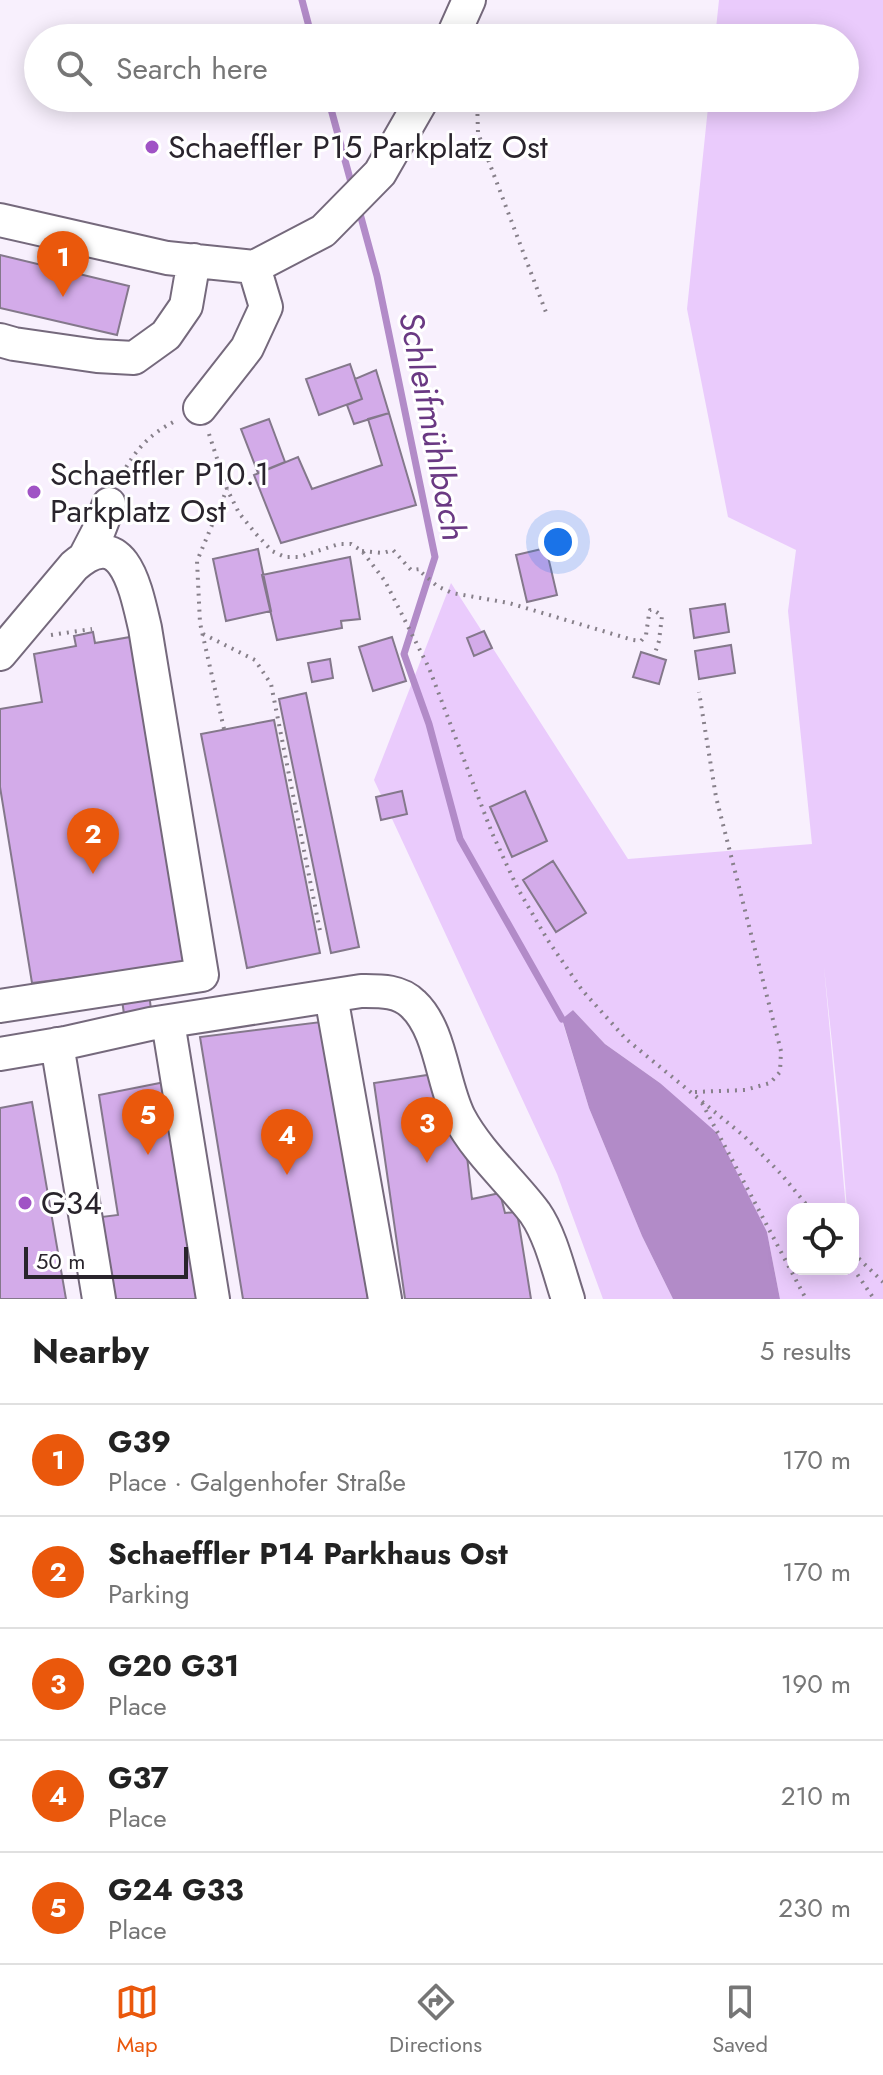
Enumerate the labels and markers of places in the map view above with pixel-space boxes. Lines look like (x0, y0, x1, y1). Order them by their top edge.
place label: Schaeffler P15 Parkplatz Ost (168, 124, 548, 170)
marker: Schaeffler P15 Parkplatz Ost (143, 138, 161, 156)
pin: 1 (37, 231, 89, 297)
place label: Schaeffler P10.1 Parkplatz Ost (50, 451, 269, 534)
marker: Schaeffler P10.1 Parkplatz Ost (25, 483, 43, 501)
pin: 2 (67, 808, 119, 874)
pin: 5 (122, 1089, 174, 1155)
pin: 3 (401, 1097, 453, 1163)
pin: 4 (261, 1109, 313, 1175)
place label: G34 (41, 1180, 102, 1226)
marker: G34 (16, 1194, 34, 1212)

